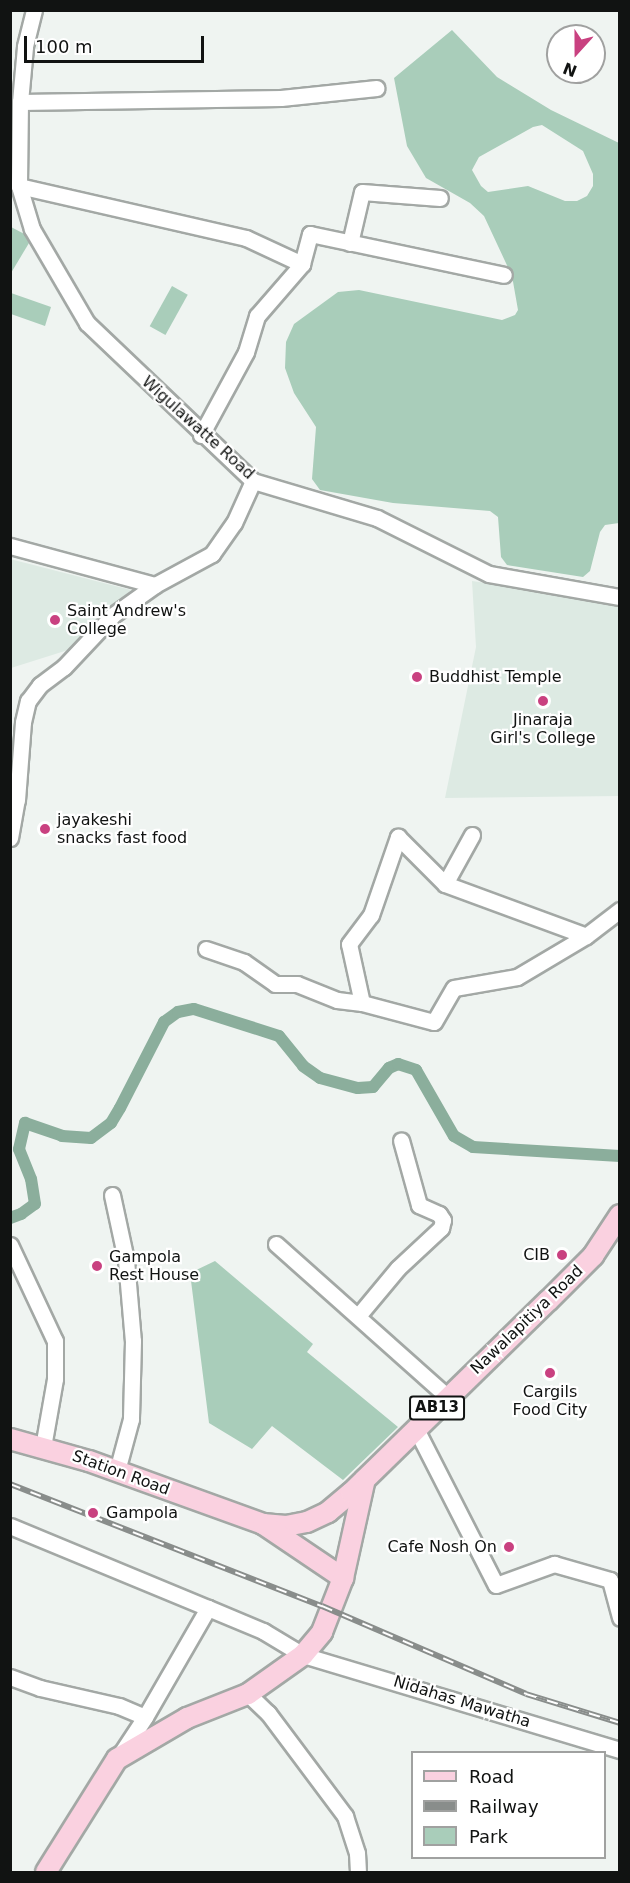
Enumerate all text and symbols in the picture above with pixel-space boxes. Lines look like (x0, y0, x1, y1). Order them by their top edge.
scale bar (27, 24, 207, 62)
north arrow (546, 24, 606, 84)
text: 100 m (35, 36, 93, 57)
text: N (560, 58, 580, 81)
street label: Wigulawatte Road (138, 372, 258, 484)
place label: Saint Andrew's College (67, 601, 186, 639)
marker: Saint Andrew's College (48, 613, 62, 627)
place label: Buddhist Temple (429, 667, 562, 687)
marker: Buddhist Temple (410, 670, 424, 684)
marker: Jinaraja Girl's College (536, 694, 550, 708)
place label: Jinaraja Girl's College (490, 710, 596, 748)
place label: jayakeshi snacks fast food (57, 810, 187, 848)
marker: jayakeshi snacks fast food (38, 822, 52, 836)
place label: CIB (523, 1245, 550, 1265)
place label: Gampola Rest House (109, 1247, 199, 1285)
marker: CIB (555, 1248, 569, 1262)
marker: Gampola Rest House (90, 1259, 104, 1273)
street label: Nawalapitiya Road (467, 1261, 587, 1379)
marker: Cargils Food City (543, 1366, 557, 1380)
place label: Cargils Food City (513, 1382, 587, 1420)
road number: AB13 (408, 1396, 466, 1420)
street label: Station Road (70, 1447, 172, 1499)
place label: Gampola (106, 1503, 178, 1523)
marker: Gampola (84, 1504, 102, 1522)
place label: Cafe Nosh On (387, 1537, 497, 1557)
marker: Cafe Nosh On (502, 1540, 516, 1554)
street label: Nidahas Mawatha (391, 1672, 533, 1732)
legend (411, 1751, 606, 1859)
text: Road (469, 1766, 514, 1787)
text: Railway (469, 1796, 539, 1817)
text: Park (469, 1826, 508, 1847)

